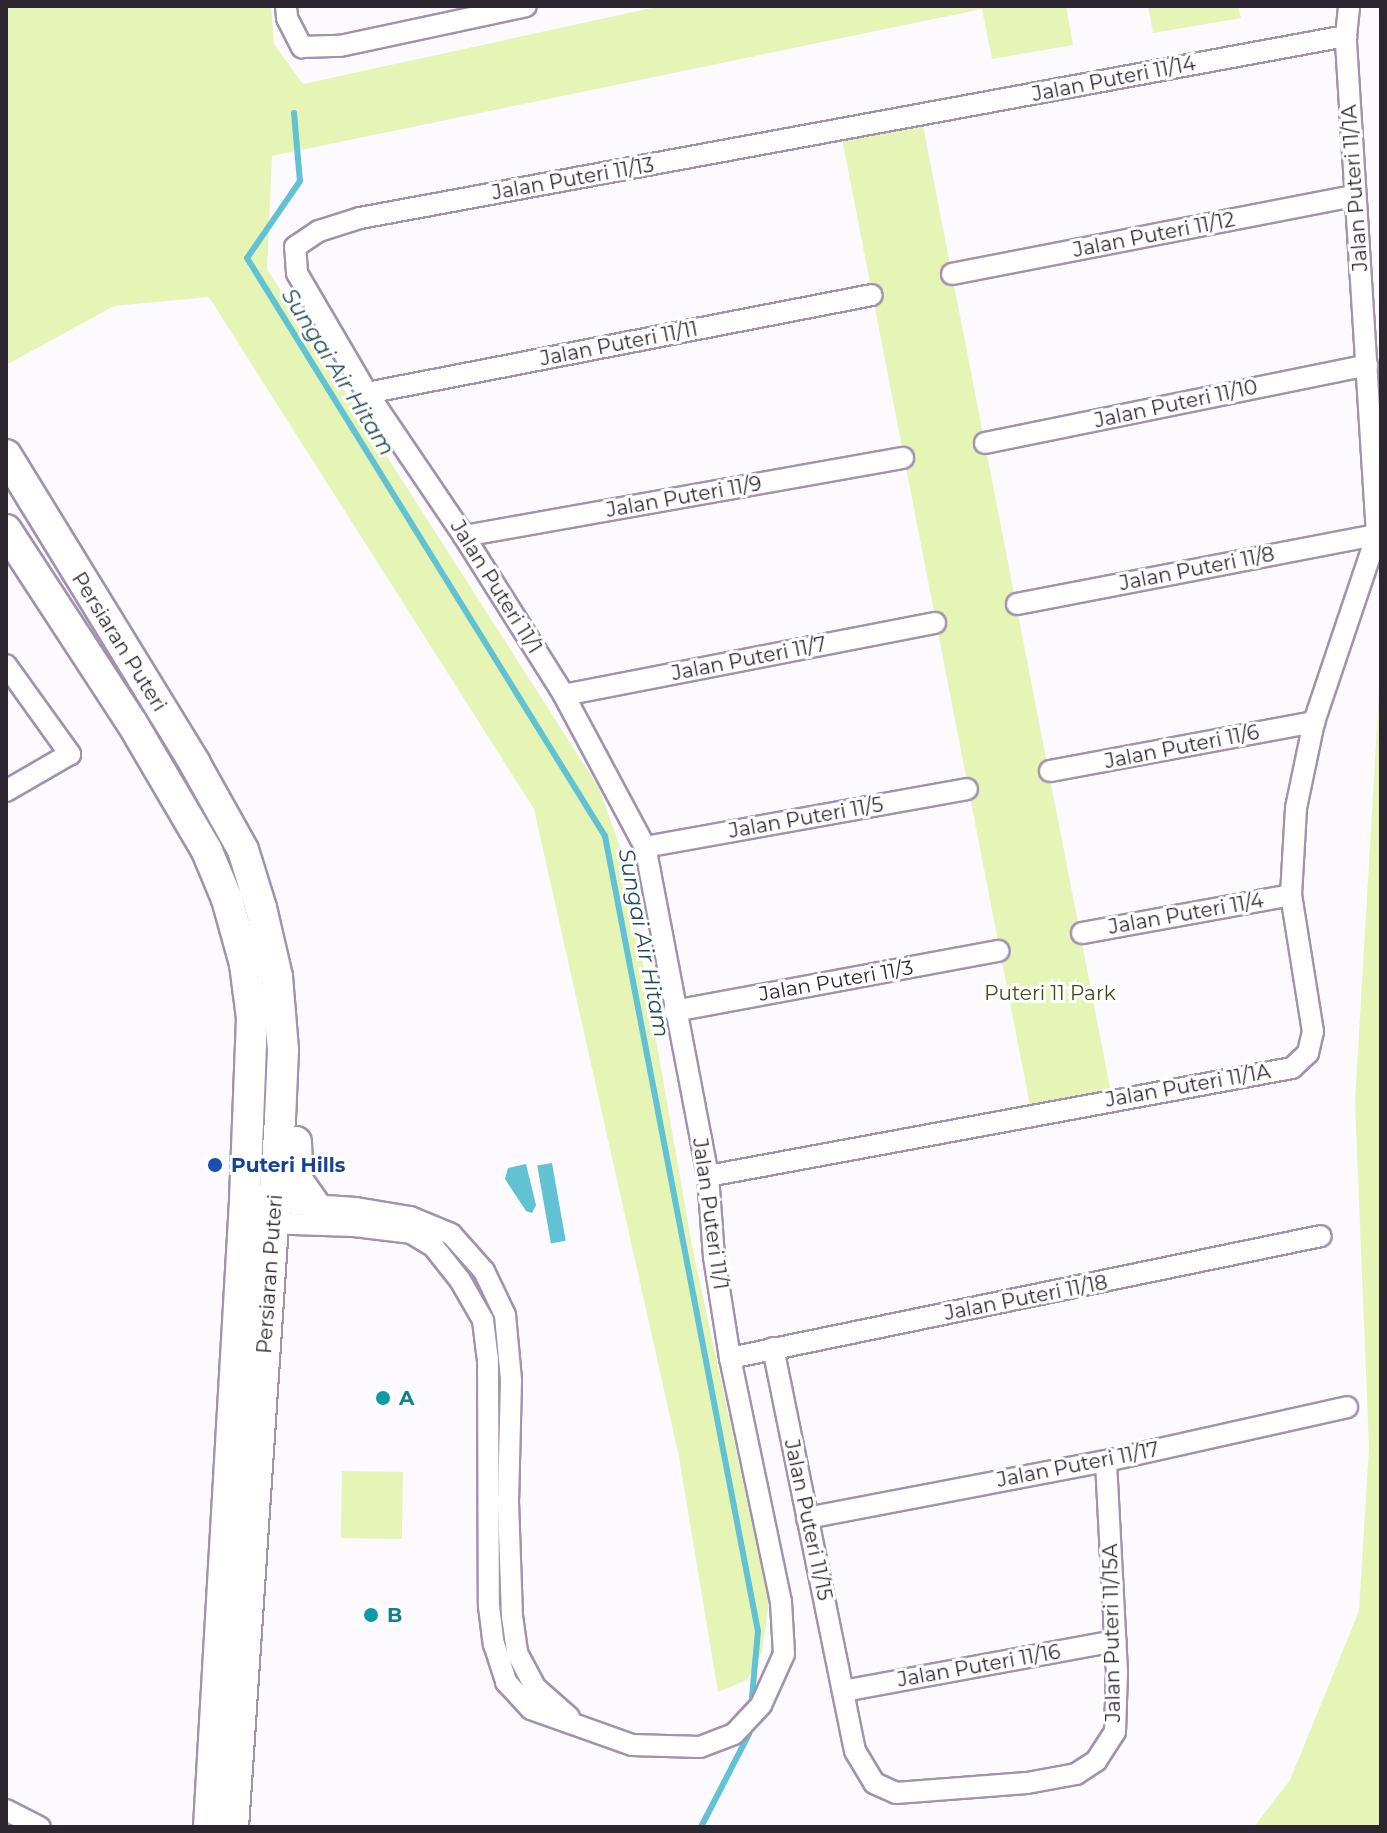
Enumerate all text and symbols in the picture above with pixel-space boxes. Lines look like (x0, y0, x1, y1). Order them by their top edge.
street label: Jalan Puteri 11/14 (1030, 51, 1198, 107)
street label: Jalan Puteri 11/1A (1337, 104, 1373, 272)
street label: Jalan Puteri 11/13 (490, 153, 656, 205)
street label: Jalan Puteri 11/12 (1071, 208, 1237, 262)
water label: Sungai Air Hitam (276, 284, 400, 460)
street label: Jalan Puteri 11/11 (538, 317, 700, 371)
street label: Jalan Puteri 11/10 (1092, 375, 1260, 433)
street label: Jalan Puteri 11/9 (605, 472, 763, 522)
street label: Jalan Puteri 11/1 (445, 516, 547, 658)
street label: Jalan Puteri 11/8 (1117, 542, 1277, 596)
street label: Persiaran Puteri (67, 568, 171, 716)
street label: Jalan Puteri 11/7 (670, 632, 828, 686)
street label: Jalan Puteri 11/6 (1103, 720, 1261, 774)
street label: Jalan Puteri 11/5 (727, 793, 885, 843)
water label: Sungai Air Hitam (613, 846, 675, 1040)
street label: Jalan Puteri 11/4 (1107, 889, 1265, 939)
street label: Jalan Puteri 11/3 (757, 956, 915, 1006)
park label: Puteri 11 Park (984, 981, 1116, 1005)
street label: Jalan Puteri 11/1A (1104, 1060, 1272, 1112)
street label: Jalan Puteri 11/1 (687, 1137, 733, 1291)
place label: Puteri Hills (231, 1153, 345, 1177)
marker: Puteri Hills (206, 1156, 224, 1174)
street label: Persiaran Puteri (252, 1193, 288, 1355)
street label: Jalan Puteri 11/18 (942, 1270, 1110, 1326)
place label: A (399, 1386, 414, 1410)
marker: A (374, 1389, 392, 1407)
street label: Jalan Puteri 11/15 (779, 1437, 837, 1603)
street label: Jalan Puteri 11/17 (995, 1438, 1161, 1492)
street label: Jalan Puteri 11/15A (1098, 1544, 1126, 1722)
place label: B (387, 1603, 402, 1627)
marker: B (362, 1606, 380, 1624)
street label: Jalan Puteri 11/16 (896, 1640, 1062, 1692)

